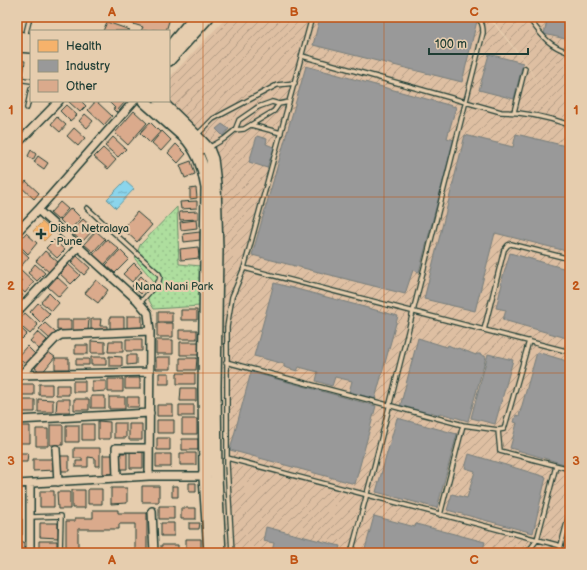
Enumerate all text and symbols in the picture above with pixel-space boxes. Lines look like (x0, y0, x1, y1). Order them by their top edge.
text: A (107, 4, 116, 20)
text: B (289, 4, 299, 20)
text: C (469, 4, 479, 20)
legend (30, 30, 170, 102)
scale bar (429, 30, 528, 56)
text: 100 m (435, 37, 467, 52)
text: Health (66, 39, 102, 54)
text: Industry (66, 59, 111, 74)
text: Other (66, 79, 98, 94)
text: 1 (8, 102, 14, 118)
text: 1 (573, 102, 579, 118)
place label: Disha Netralaya - Pune (50, 222, 129, 248)
marker: Disha Netralaya - Pune (35, 228, 47, 240)
text: 2 (7, 278, 15, 294)
text: 2 (572, 278, 580, 294)
park label: Nana Nani Park (135, 280, 214, 293)
text: 3 (7, 453, 15, 469)
text: 3 (572, 453, 580, 469)
text: A (107, 552, 116, 568)
text: B (289, 552, 299, 568)
text: C (469, 552, 479, 568)

